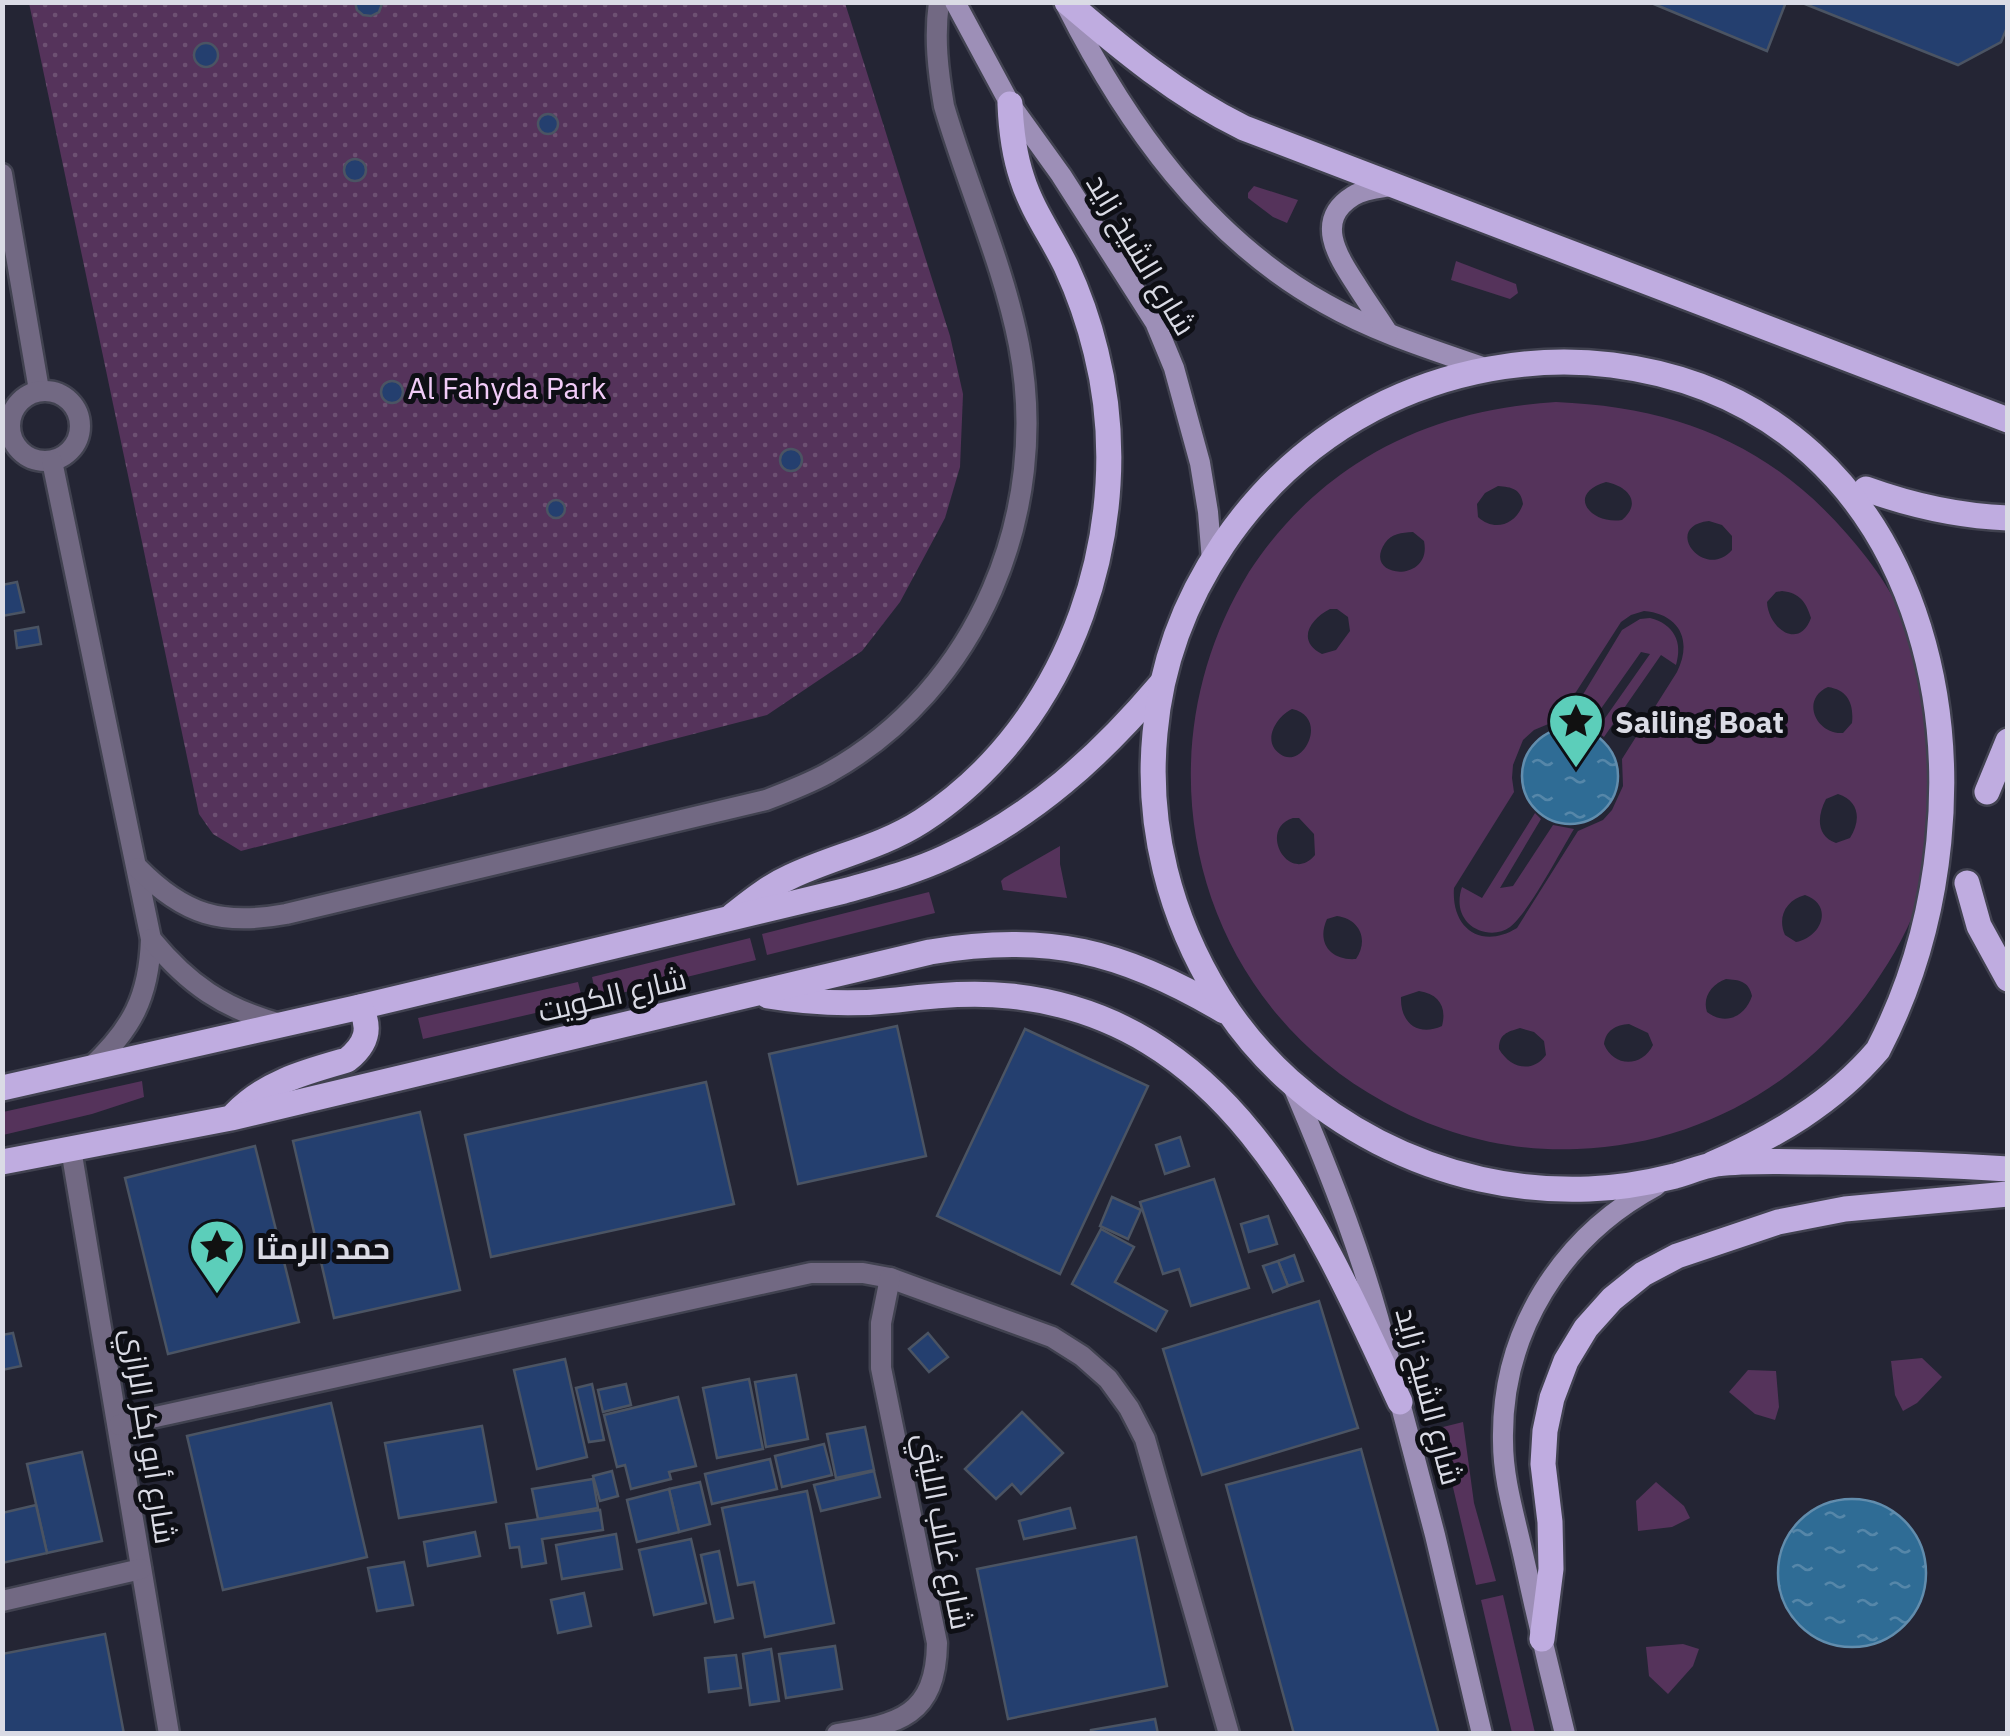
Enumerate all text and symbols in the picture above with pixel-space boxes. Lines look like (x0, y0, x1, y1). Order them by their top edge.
street label: شارع الشيخ زايد (1077, 166, 1206, 343)
park label: Al Fahyda Park (408, 368, 607, 407)
place icon: Sailing Boat (1546, 691, 1606, 770)
place label: Sailing Boat (1615, 702, 1784, 741)
street label: شارع الكويت (534, 958, 690, 1032)
place icon: حمد الرمثا (187, 1217, 247, 1296)
place label: حمد الرمثا (256, 1228, 390, 1267)
street label: شارع الشيخ زايد (1386, 1303, 1472, 1490)
street label: شارع أبو بكر الرازي (109, 1325, 186, 1547)
street label: شارع غالب الليثي (901, 1429, 982, 1634)

